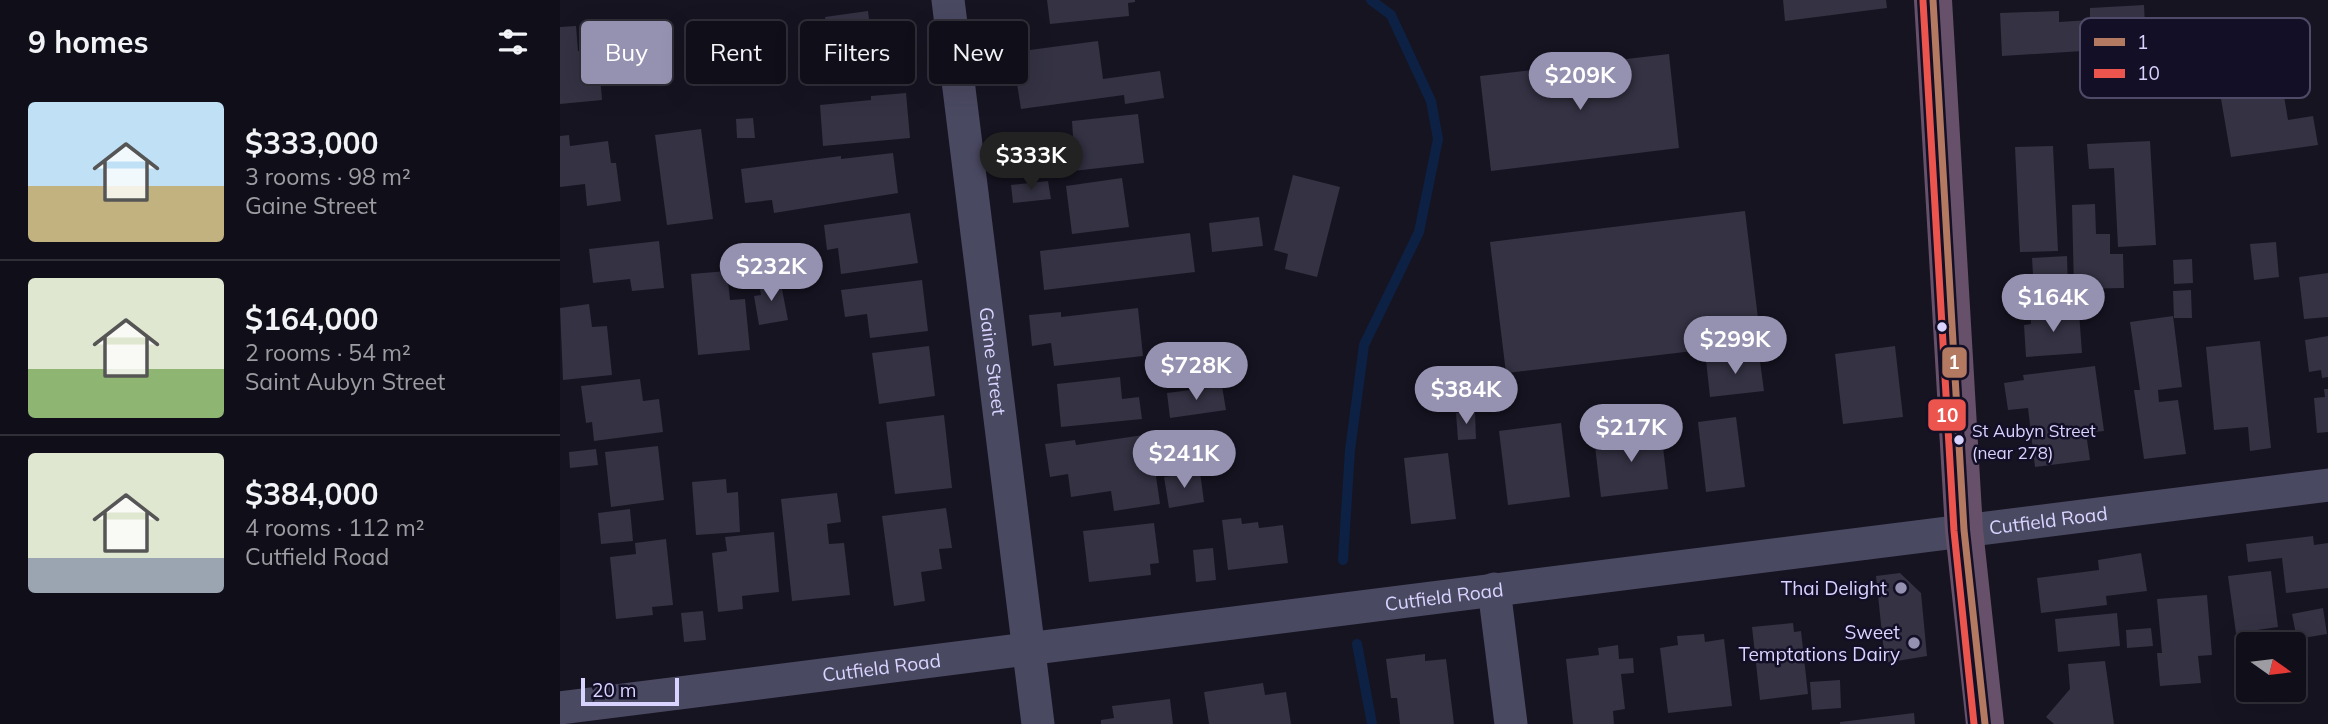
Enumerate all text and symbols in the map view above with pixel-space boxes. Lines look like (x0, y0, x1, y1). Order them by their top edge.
legend (2080, 18, 2310, 98)
chip: Buy (581, 21, 672, 84)
chip: Rent (686, 21, 786, 84)
chip: Filters (800, 21, 915, 84)
chip: New (929, 21, 1028, 84)
text: 9 homes (28, 23, 149, 61)
icon: filters (494, 23, 532, 61)
text: 1 (2137, 30, 2148, 54)
pin: $209K (1531, 52, 1629, 112)
text: $209K (1545, 60, 1615, 89)
text: 10 (2137, 61, 2160, 85)
text: $333,000 (245, 124, 378, 162)
icon: home (84, 130, 168, 214)
pin: $333K (982, 132, 1080, 192)
text: $333K (996, 140, 1066, 169)
text: 3 rooms · 98 m² (245, 162, 411, 191)
text: Gaine Street (245, 191, 377, 220)
pin: $232K (722, 244, 820, 303)
text: $232K (736, 251, 806, 280)
pin: $164K (2004, 274, 2102, 334)
text: $164K (2018, 282, 2088, 311)
text: $164,000 (245, 300, 378, 338)
icon: home (84, 306, 168, 390)
street label: Gaine Street (974, 306, 1012, 417)
pin: $299K (1686, 316, 1784, 376)
unlabelled marker (1935, 320, 1949, 334)
text: $299K (1700, 324, 1770, 353)
text: 2 rooms · 54 m² (245, 338, 411, 367)
pin: $728K (1147, 342, 1245, 402)
line badge: 1 (1941, 346, 1968, 379)
text: $728K (1161, 350, 1231, 379)
text: 1 (1948, 350, 1960, 374)
pin: $384K (1417, 366, 1515, 426)
text: Saint Aubyn Street (245, 367, 445, 396)
text: $384K (1431, 374, 1501, 403)
line badge: 10 (1927, 398, 1967, 432)
text: 10 (1936, 403, 1958, 427)
pin: $217K (1582, 405, 1680, 464)
text: $217K (1596, 412, 1666, 441)
place label: St Aubyn Street (near 278) (1972, 420, 2096, 463)
pin: $241K (1135, 430, 1233, 490)
marker: St Aubyn Street (near 278) (1952, 433, 1966, 447)
text: $241K (1149, 438, 1219, 467)
text: $384,000 (245, 475, 378, 513)
icon: home (84, 481, 168, 565)
street label: Cutfield Road (1988, 501, 2109, 540)
text: 4 rooms · 112 m² (245, 513, 425, 542)
text: Cutfield Road (245, 542, 389, 571)
place label: Thai Delight (1781, 576, 1887, 600)
street label: Cutfield Road (1383, 577, 1505, 616)
marker: Thai Delight (1893, 580, 1909, 596)
place label: Sweet Temptations Dairy (1738, 620, 1900, 666)
north arrow (2236, 632, 2306, 702)
map controls (2236, 632, 2306, 702)
marker: Sweet Temptations Dairy (1906, 635, 1922, 651)
street label: Cutfield Road (821, 648, 942, 687)
scale bar (581, 675, 679, 707)
text: 20 m (592, 678, 636, 702)

